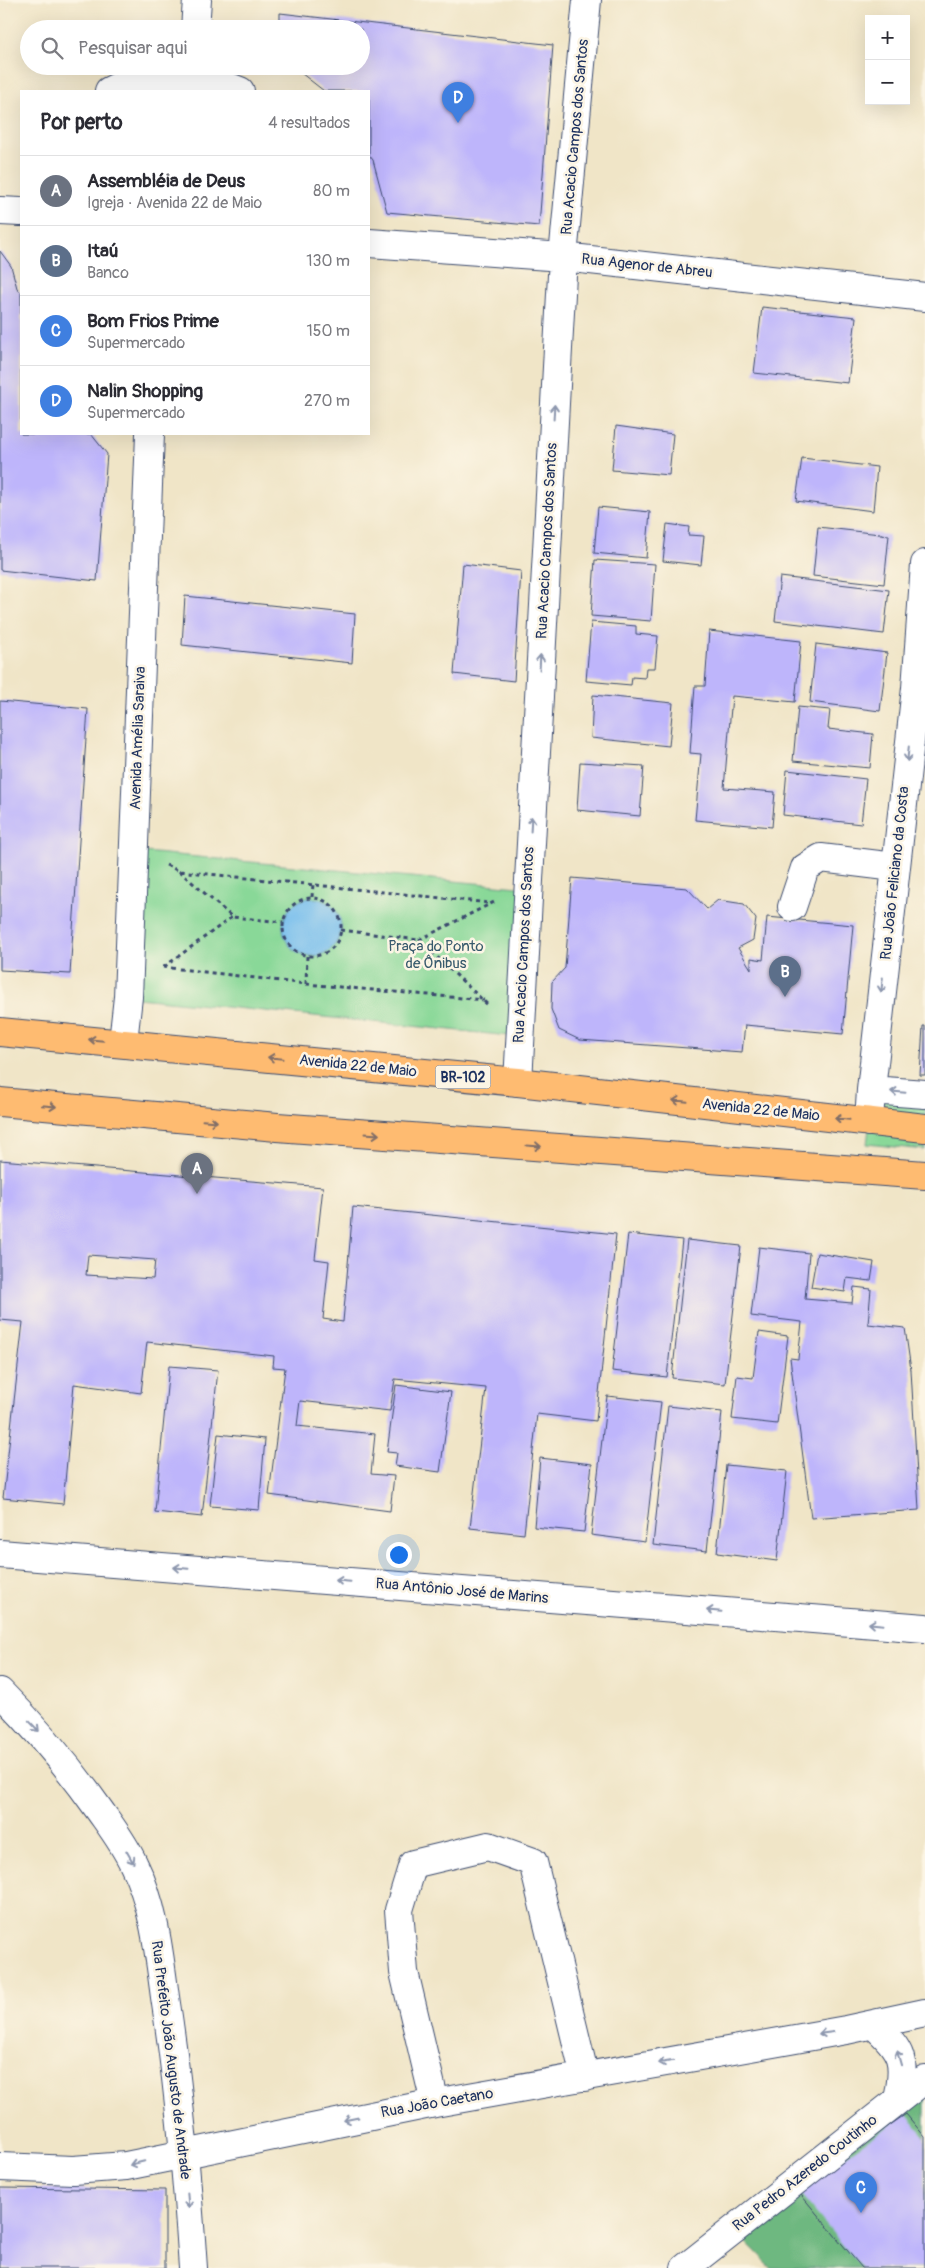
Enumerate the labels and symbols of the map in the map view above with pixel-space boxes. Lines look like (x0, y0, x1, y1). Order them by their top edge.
street label: Rua Acacio Campos dos Santos (557, 38, 593, 236)
pin: D (442, 82, 474, 123)
street label: Rua Agenor de Abreu (581, 250, 713, 282)
one-way arrow (550, 404, 559, 420)
street label: Rua Acacio Campos dos Santos (532, 442, 562, 640)
one-way arrow (536, 654, 545, 670)
street label: Avenida Amélia Saraiva (126, 666, 150, 810)
one-way arrow (903, 746, 913, 762)
street label: Rua João Feliciano da Costa (876, 785, 914, 961)
one-way arrow (527, 816, 536, 832)
street label: Rua Acacio Campos dos Santos (509, 846, 539, 1044)
park label: Praça do Ponto de Ônibus (388, 937, 484, 973)
pin: B (769, 956, 801, 997)
one-way arrow (877, 977, 887, 993)
one-way arrow (88, 1035, 104, 1044)
street label: Avenida 22 de Maio (298, 1050, 418, 1082)
one-way arrow (267, 1053, 283, 1063)
road number: BR-102 (436, 1066, 490, 1088)
one-way arrow (890, 1087, 906, 1097)
street label: Avenida 22 de Maio (701, 1094, 821, 1126)
one-way arrow (673, 1096, 689, 1106)
one-way arrow (40, 1102, 56, 1111)
one-way arrow (834, 1114, 850, 1124)
one-way arrow (202, 1116, 218, 1126)
one-way arrow (364, 1129, 380, 1138)
one-way arrow (526, 1141, 542, 1150)
pin: A (181, 1153, 213, 1194)
your location (386, 1542, 412, 1568)
one-way arrow (173, 1564, 189, 1573)
street label: Rua Antônio José de Marins (375, 1574, 549, 1608)
one-way arrow (335, 1577, 351, 1586)
one-way arrow (707, 1607, 723, 1616)
one-way arrow (869, 1620, 885, 1629)
one-way arrow (28, 1720, 40, 1733)
one-way arrow (125, 1850, 135, 1865)
street label: Rua Prefeito João Augusto de Andrade (147, 1939, 195, 2181)
one-way arrow (818, 2028, 834, 2038)
one-way arrow (894, 2050, 904, 2066)
one-way arrow (658, 2057, 674, 2067)
street label: Rua João Caetano (379, 2084, 495, 2122)
street label: Rua Pedro Azeredo Coutinho (729, 2111, 881, 2235)
one-way arrow (344, 2115, 360, 2124)
one-way arrow (129, 2159, 145, 2168)
pin: C (845, 2172, 877, 2213)
one-way arrow (184, 2192, 193, 2208)

